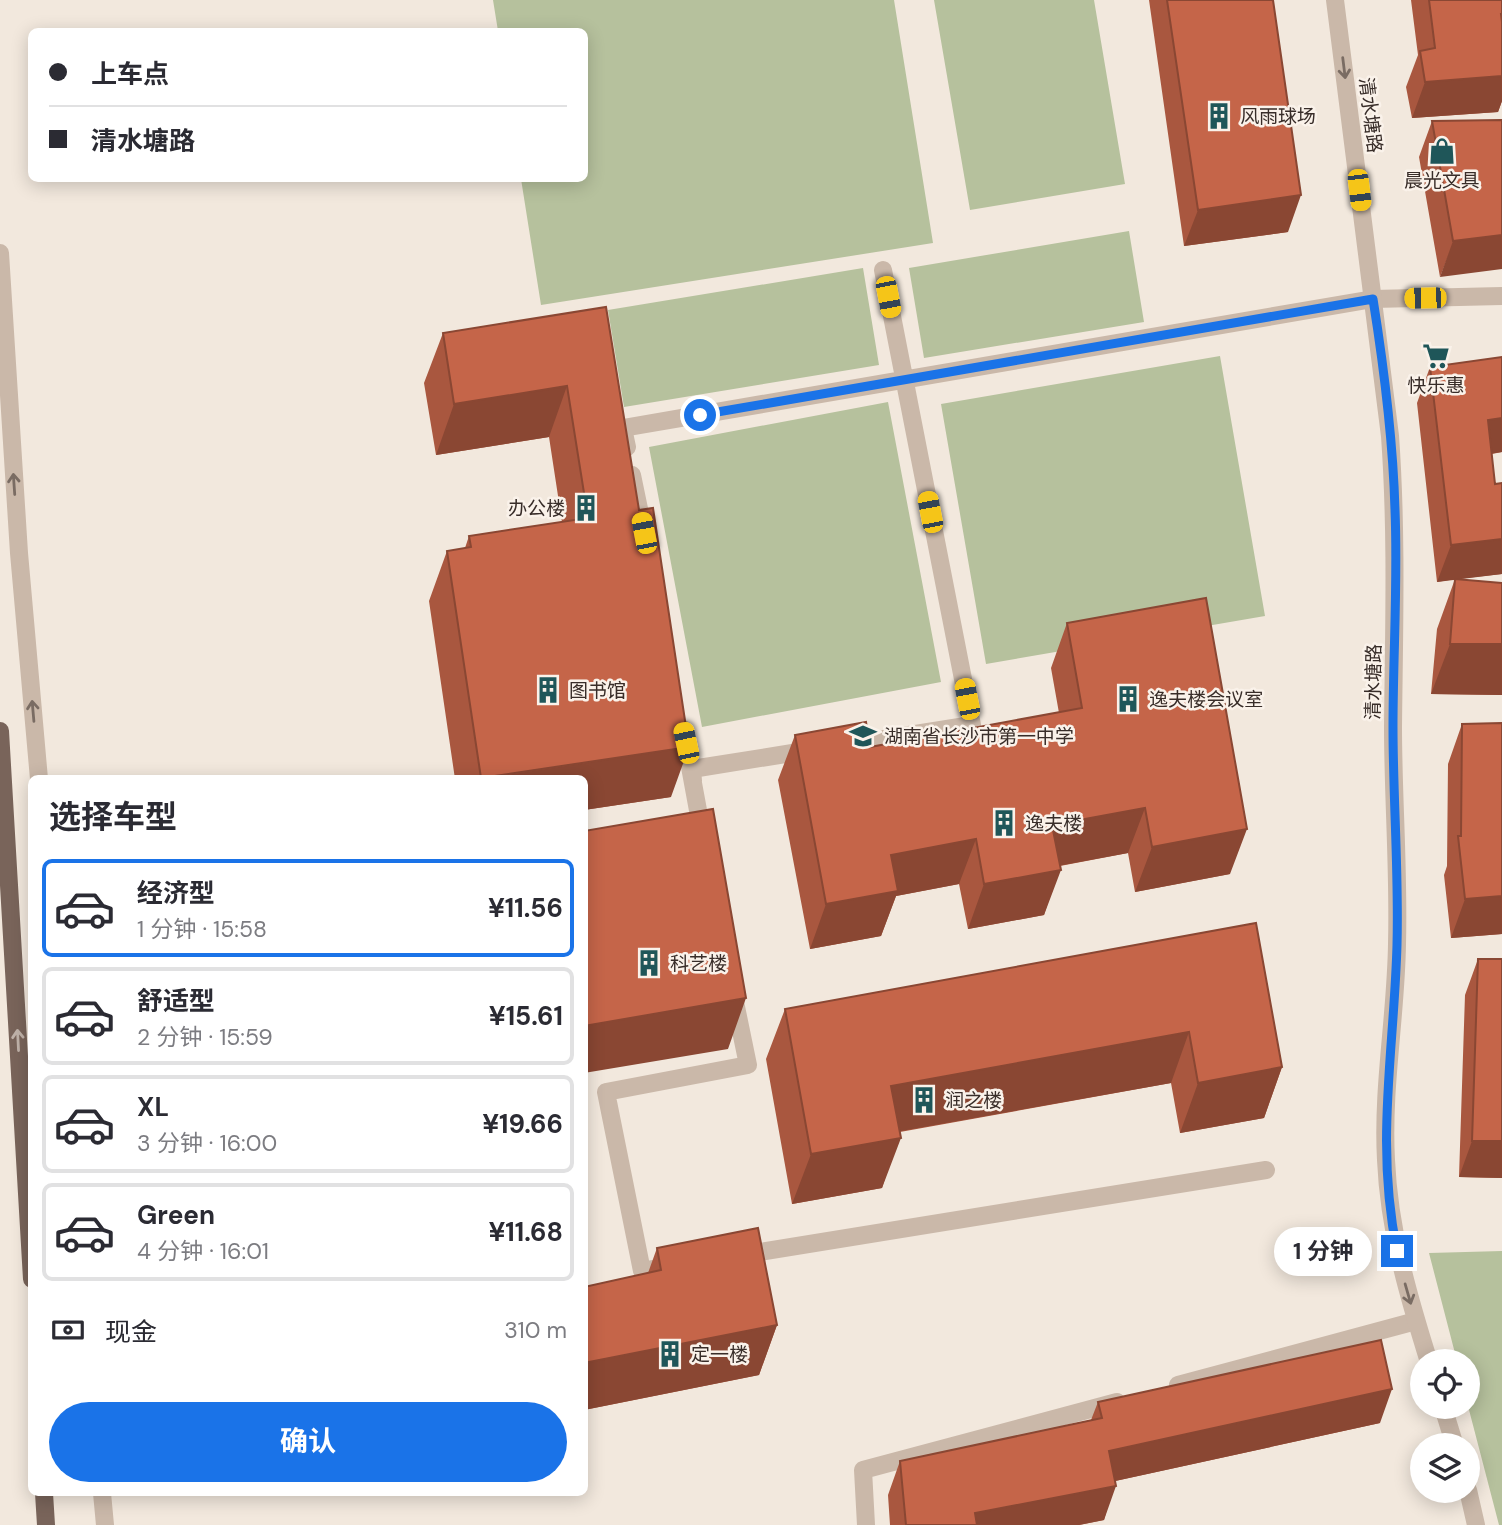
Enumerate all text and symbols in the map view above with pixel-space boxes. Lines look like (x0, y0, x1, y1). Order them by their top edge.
one-way arrow (1338, 56, 1351, 79)
text: 上车点 (91, 57, 169, 91)
street label: 清水塘路 (1353, 76, 1388, 154)
building icon: 风雨球场 (1204, 101, 1234, 131)
place label: 风雨球场 (1240, 104, 1316, 129)
text: 清水塘路 (91, 124, 195, 158)
shop icon: 晨光文具 (1427, 136, 1457, 166)
car (1347, 168, 1372, 212)
place label: 晨光文具 (1404, 168, 1480, 193)
car (874, 274, 903, 320)
car (1404, 287, 1447, 309)
supermarket icon: 快乐惠 (1421, 341, 1451, 371)
place label: 快乐惠 (1407, 373, 1465, 398)
route start (684, 399, 716, 431)
one-way arrow (8, 473, 21, 496)
car (916, 489, 945, 535)
building icon: 办公楼 (571, 493, 601, 523)
place label: 办公楼 (508, 496, 565, 521)
car (630, 510, 659, 556)
street label: 清水塘路 (1360, 644, 1387, 720)
building icon: 图书馆 (533, 675, 563, 705)
car (953, 676, 982, 722)
place label: 图书馆 (569, 678, 626, 703)
building icon: 逸夫楼会议室 (1113, 684, 1143, 714)
place label: 逸夫楼会议室 (1149, 687, 1263, 712)
one-way arrow (26, 700, 39, 723)
car (672, 720, 701, 766)
school or university icon: 湖南省长沙市第一中学 (848, 721, 878, 751)
place label: 湖南省长沙市第一中学 (884, 724, 1074, 749)
text: 选择车型 (49, 796, 177, 838)
building icon: 逸夫楼 (989, 808, 1019, 838)
place label: 逸夫楼 (1025, 811, 1082, 836)
text: 经济型 (137, 876, 215, 910)
icon: car (53, 877, 116, 940)
text: ¥11.56 (488, 891, 563, 925)
text: 1 分钟 · 15:58 (137, 914, 267, 944)
building icon: 科艺楼 (634, 948, 664, 978)
place label: 科艺楼 (670, 951, 727, 976)
text: 舒适型 (137, 984, 215, 1018)
icon: car (53, 985, 116, 1048)
text: ¥15.61 (489, 999, 563, 1033)
text: 2 分钟 · 15:59 (137, 1022, 273, 1052)
one-way arrow (11, 1029, 24, 1052)
building icon: 润之楼 (909, 1085, 939, 1115)
place label: 润之楼 (945, 1088, 1002, 1113)
text: XL (137, 1090, 169, 1124)
icon: car (53, 1093, 116, 1156)
text: ¥19.66 (482, 1107, 563, 1141)
text: 3 分钟 · 16:00 (137, 1128, 277, 1158)
text: Green (137, 1198, 215, 1232)
icon: car (53, 1201, 116, 1264)
text: ¥11.68 (488, 1215, 563, 1249)
callout: 1 分钟 (1274, 1226, 1372, 1276)
route end (1381, 1235, 1413, 1267)
text: 4 分钟 · 16:01 (137, 1236, 269, 1266)
text: 1 分钟 (1293, 1236, 1353, 1266)
one-way arrow (1402, 1282, 1415, 1305)
icon: cash (49, 1311, 87, 1349)
text: 现金 (105, 1315, 157, 1349)
text: 310 m (504, 1315, 567, 1345)
building icon: 定一楼 (655, 1339, 685, 1369)
place label: 定一楼 (691, 1342, 748, 1367)
map controls (1410, 1349, 1480, 1503)
button: locate (1410, 1349, 1480, 1419)
button: 确认 (49, 1402, 567, 1482)
button: layers (1410, 1433, 1480, 1503)

